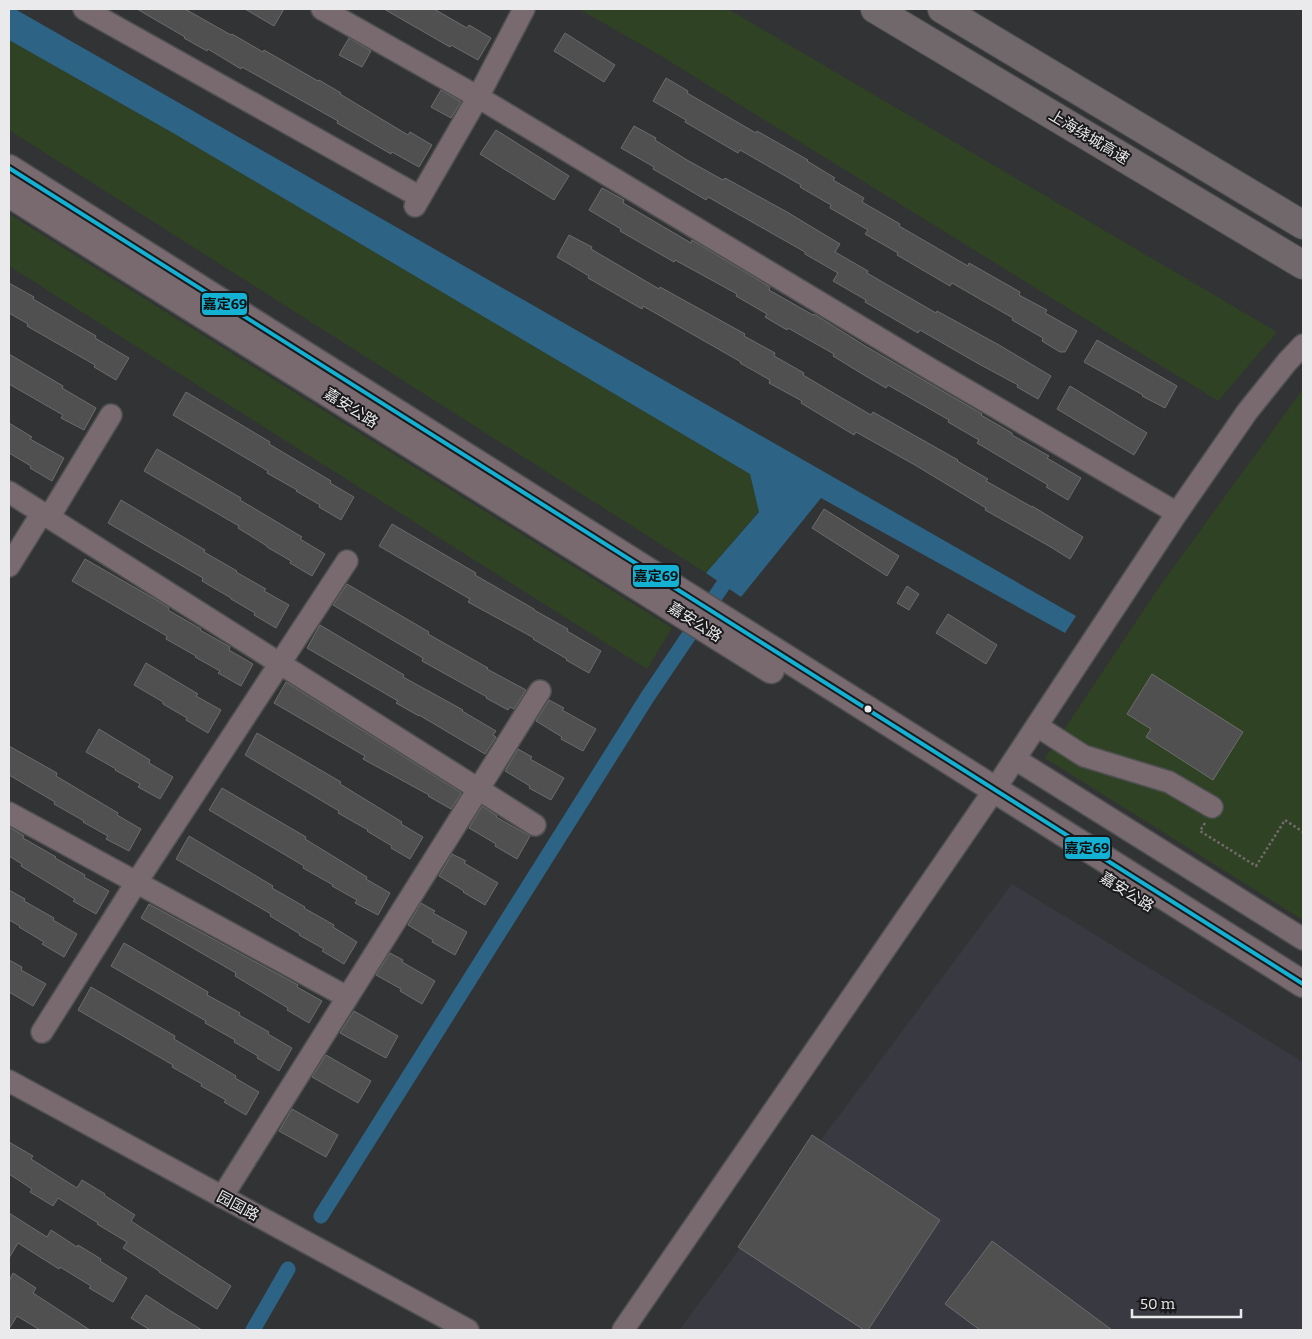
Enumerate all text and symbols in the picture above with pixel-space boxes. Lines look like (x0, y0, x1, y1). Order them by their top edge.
street label: 上海绕城高速 (1046, 106, 1132, 168)
line badge: 嘉定69 (201, 292, 248, 316)
text: 嘉定69 (203, 296, 247, 313)
street label: 嘉安公路 (321, 384, 381, 432)
line badge: 嘉定69 (632, 564, 680, 588)
text: 嘉定69 (634, 568, 678, 585)
street label: 嘉安公路 (665, 598, 725, 646)
unlabelled marker (863, 704, 873, 714)
line badge: 嘉定69 (1064, 836, 1111, 860)
text: 嘉定69 (1065, 840, 1109, 857)
street label: 嘉安公路 (1097, 868, 1157, 916)
street label: 园国路 (214, 1187, 262, 1225)
scale bar (1132, 1286, 1241, 1318)
text: 50 m (1140, 1295, 1176, 1313)

